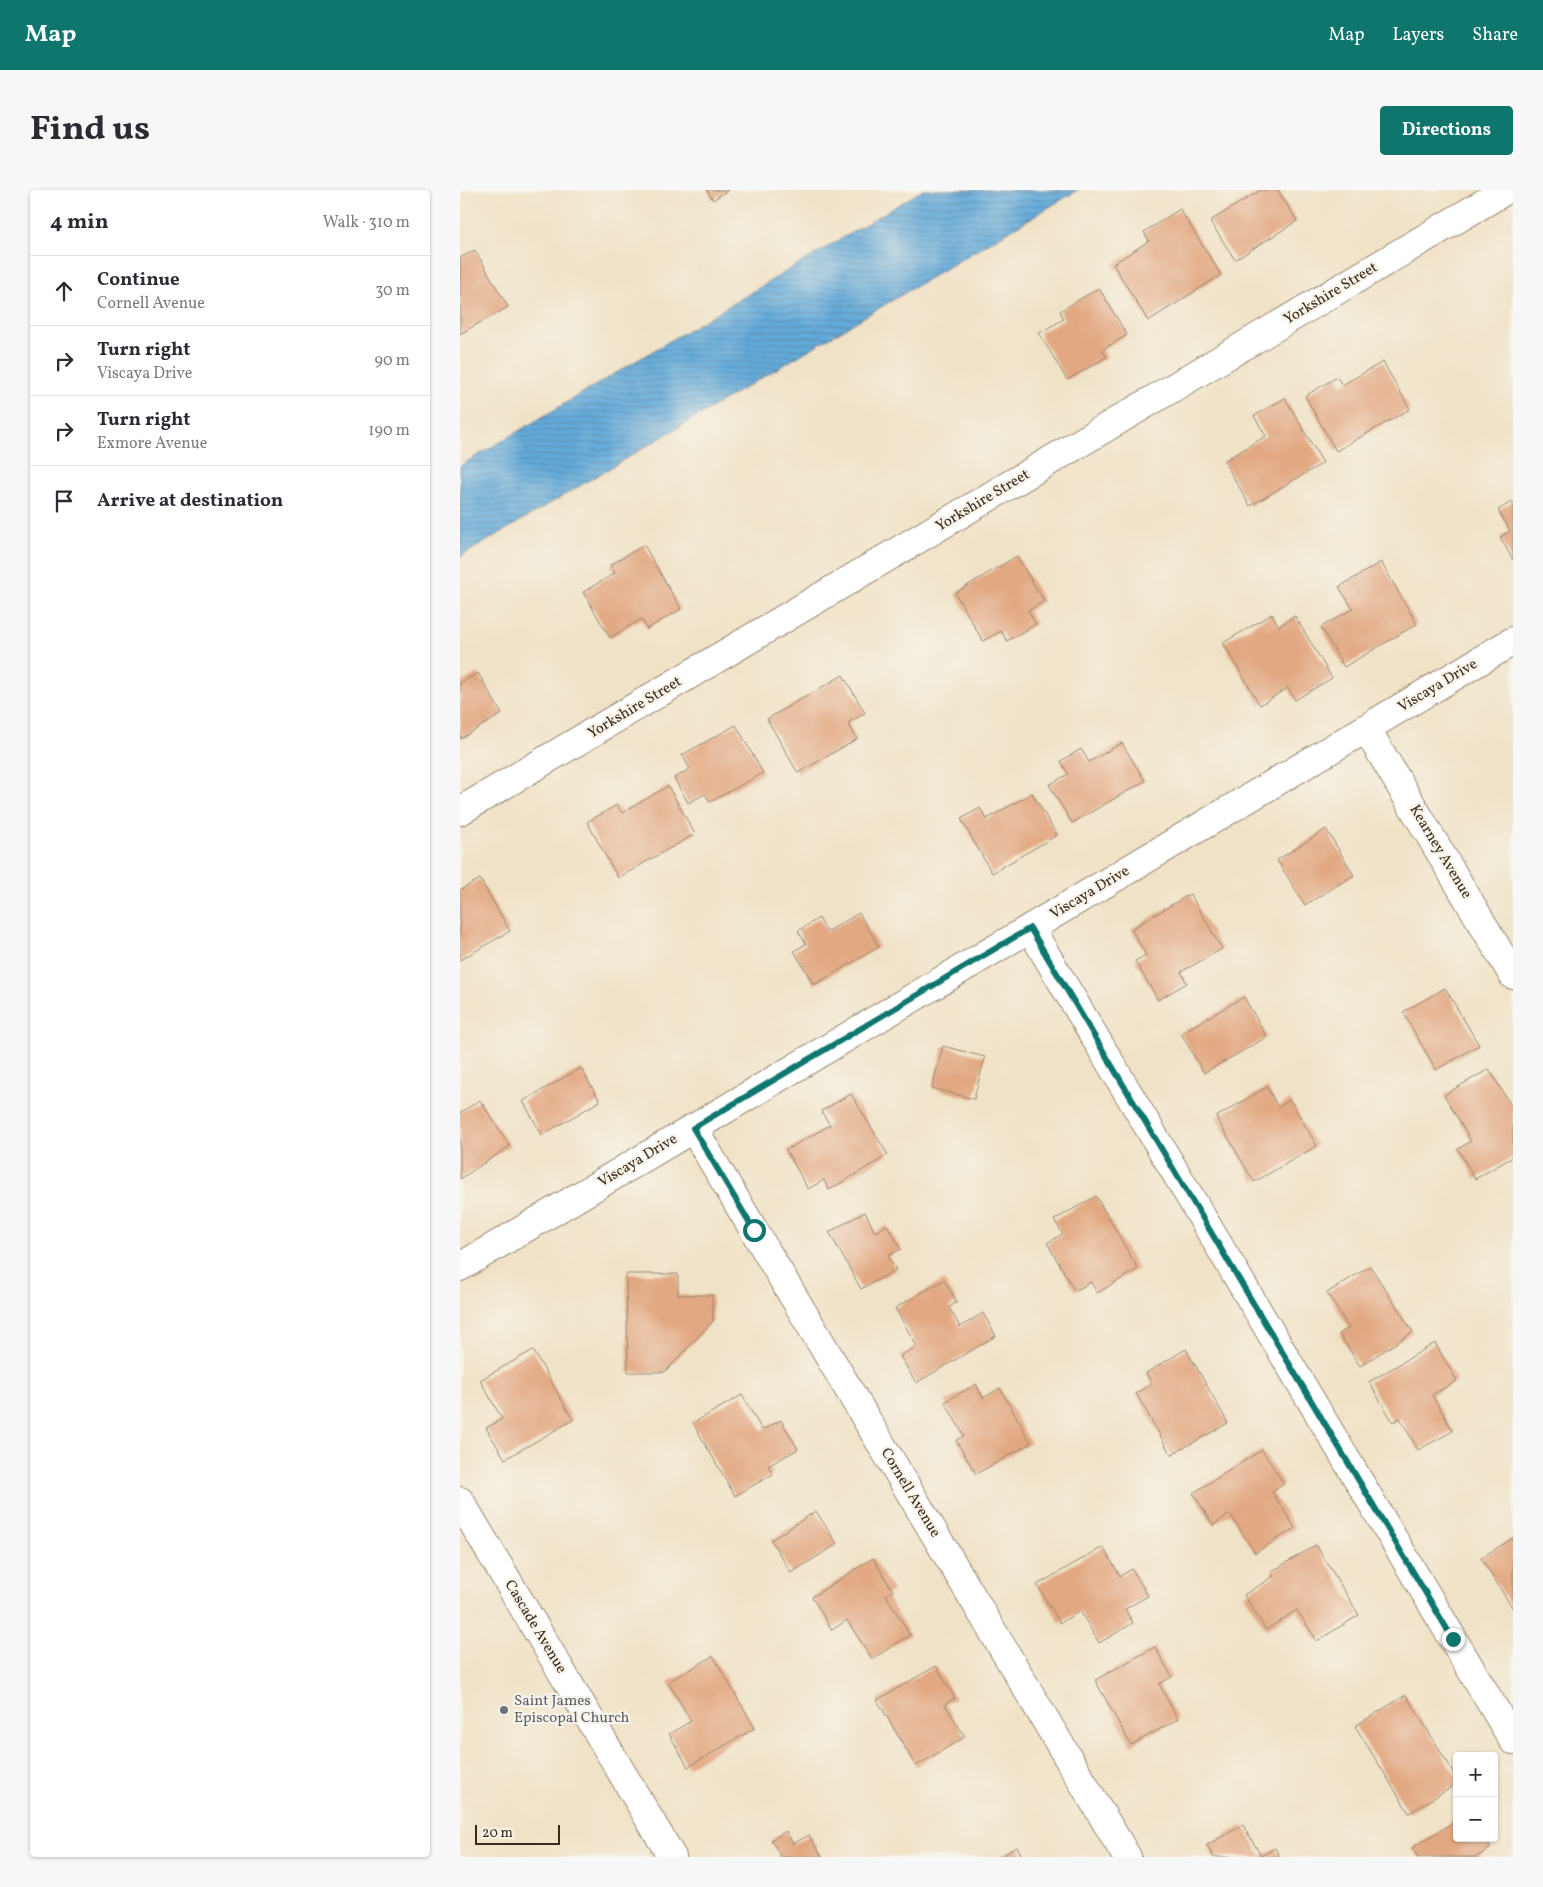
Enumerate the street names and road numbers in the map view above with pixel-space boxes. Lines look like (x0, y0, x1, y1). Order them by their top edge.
street label: Yorkshire Street (1280, 258, 1382, 330)
street label: Yorkshire Street (932, 465, 1034, 537)
street label: Viscaya Drive (1394, 654, 1482, 718)
street label: Yorkshire Street (584, 672, 686, 744)
street label: Kearney Avenue (1404, 801, 1476, 903)
street label: Viscaya Drive (1046, 861, 1134, 925)
street label: Viscaya Drive (594, 1129, 682, 1193)
street label: Cornell Avenue (875, 1444, 945, 1542)
street label: Cascade Avenue (499, 1576, 571, 1678)

